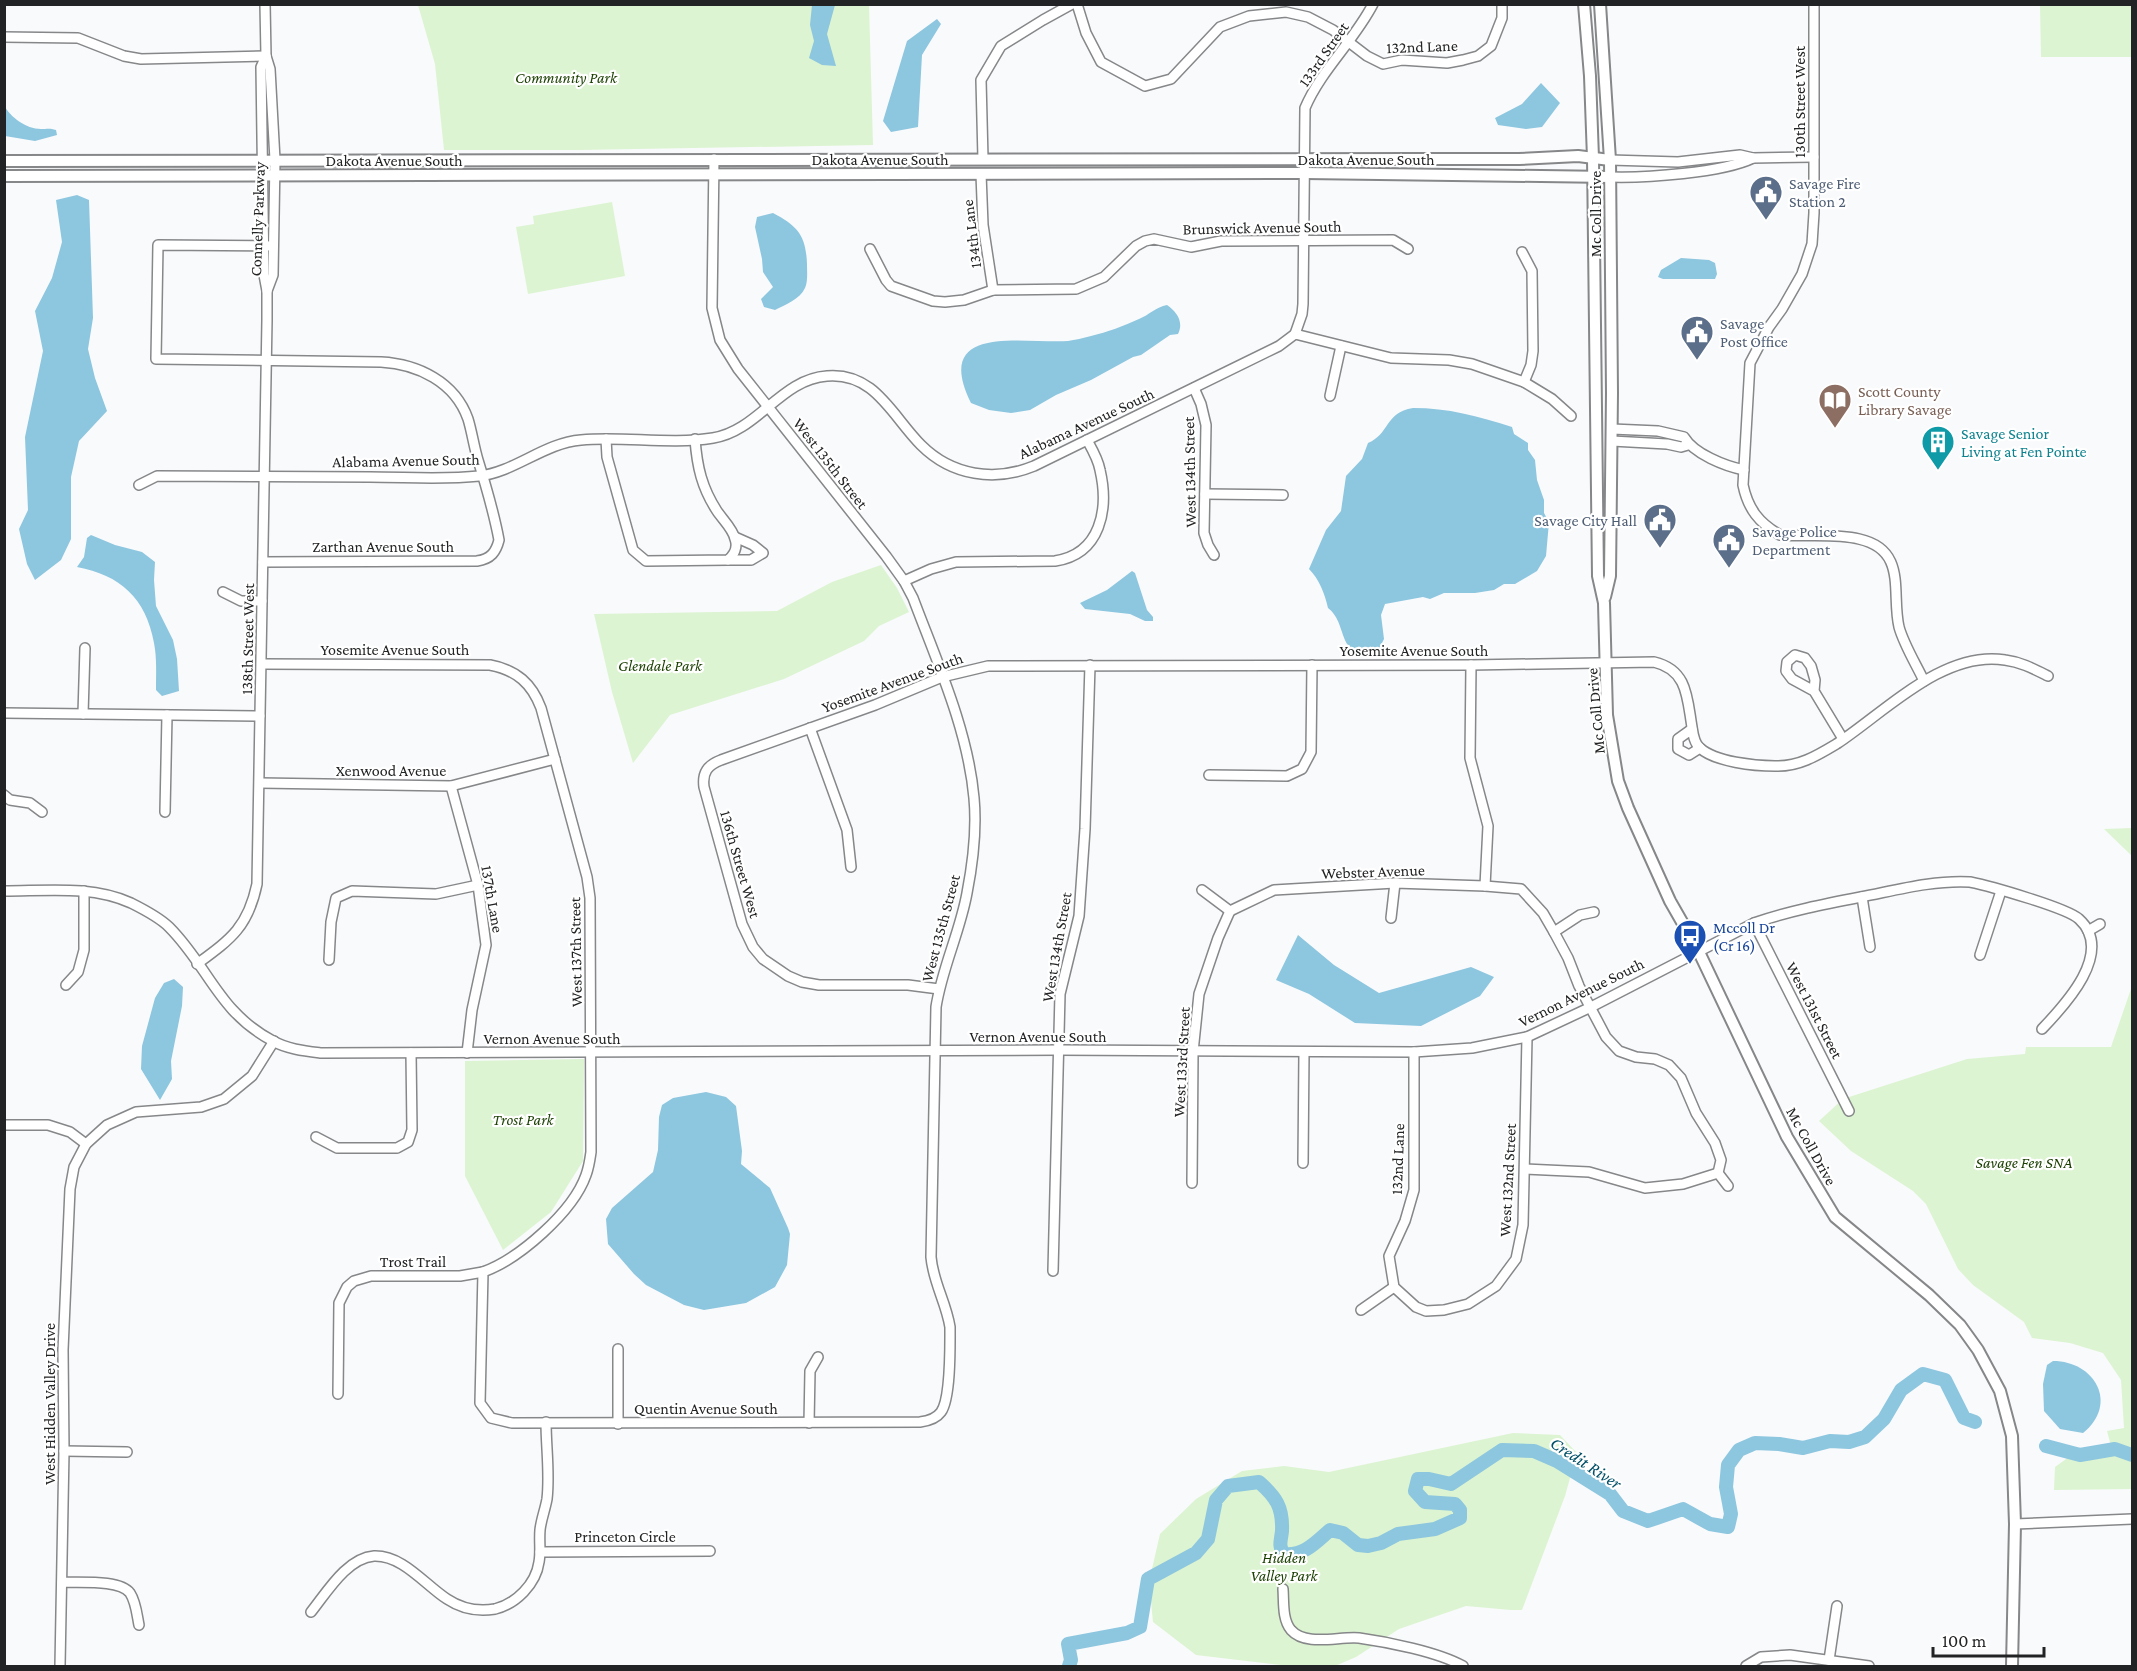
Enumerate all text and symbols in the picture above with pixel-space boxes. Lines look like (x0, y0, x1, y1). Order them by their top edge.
street label: 133rd Street (1295, 18, 1352, 90)
street label: 132nd Lane (1386, 37, 1458, 56)
street label: 130th Street West (1791, 45, 1808, 158)
park label: Community Park (515, 69, 618, 87)
street label: Dakota Avenue South (811, 151, 949, 168)
street label: Dakota Avenue South (1297, 151, 1435, 168)
street label: Dakota Avenue South (325, 152, 463, 169)
street label: Connelly Parkway (247, 161, 269, 277)
street label: Mc Coll Drive (1587, 171, 1604, 257)
public building icon: Savage Fire Station 2 (1748, 174, 1784, 221)
place label: Savage Fire Station 2 (1789, 175, 1861, 210)
street label: 134th Lane (959, 199, 984, 269)
street label: Brunswick Avenue South (1182, 218, 1342, 237)
public building icon: Savage Post Office (1679, 314, 1715, 361)
place label: Savage Post Office (1720, 315, 1788, 350)
library icon: Scott County Library Savage (1817, 382, 1853, 429)
place label: Scott County Library Savage (1858, 383, 1951, 419)
street label: Alabama Avenue South (1016, 384, 1157, 462)
street label: West 135th Street (790, 415, 872, 513)
street label: West 134th Street (1180, 416, 1199, 528)
building icon: Savage Senior Living at Fen Pointe (1920, 424, 1956, 471)
place label: Savage Senior Living at Fen Pointe (1961, 425, 2087, 461)
street label: Alabama Avenue South (332, 451, 480, 470)
public building icon: Savage City Hall (1642, 502, 1678, 549)
place label: Savage City Hall (1534, 512, 1637, 530)
public building icon: Savage Police Department (1711, 522, 1747, 569)
place label: Savage Police Department (1752, 523, 1837, 559)
street label: Zarthan Avenue South (312, 538, 455, 555)
street label: 138th Street West (238, 582, 257, 695)
street label: Yosemite Avenue South (321, 641, 470, 658)
street label: Yosemite Avenue South (1340, 642, 1489, 659)
street label: Yosemite Avenue South (819, 649, 965, 716)
park label: Glendale Park (618, 657, 703, 674)
street label: Mc Coll Drive (1583, 667, 1608, 755)
street label: Xenwood Avenue (336, 762, 446, 779)
street label: 136th Street West (717, 808, 764, 920)
street label: Webster Avenue (1321, 861, 1425, 882)
street label: 137th Lane (478, 864, 507, 934)
street label: West 135th Street (918, 872, 963, 984)
street label: West 134th Street (1038, 890, 1075, 1003)
street label: West 137th Street (566, 896, 585, 1007)
bus stop icon: Mccoll Dr (Cr 16) (1672, 918, 1708, 965)
place label: Mccoll Dr (Cr 16) (1713, 919, 1775, 955)
street label: Vernon Avenue South (1516, 955, 1647, 1030)
street label: West 131st Street (1783, 959, 1846, 1062)
street label: West 133rd Street (1170, 1006, 1193, 1118)
street label: Vernon Avenue South (969, 1028, 1107, 1045)
street label: Vernon Avenue South (483, 1030, 621, 1047)
street label: Mc Coll Drive (1783, 1104, 1840, 1188)
park label: Trost Park (492, 1111, 555, 1128)
street label: West 132nd Street (1496, 1122, 1519, 1237)
street label: 132nd Lane (1388, 1123, 1407, 1195)
park label: Savage Fen SNA (1975, 1154, 2073, 1172)
street label: Trost Trail (380, 1253, 446, 1270)
street label: West Hidden Valley Drive (41, 1323, 59, 1485)
street label: Quentin Avenue South (634, 1400, 778, 1417)
water label: Credit River (1547, 1433, 1626, 1494)
street label: Princeton Circle (574, 1528, 676, 1545)
park label: Hidden Valley Park (1250, 1549, 1319, 1585)
scale bar (1933, 1620, 2044, 1658)
text: 100 m (1942, 1631, 1987, 1651)

